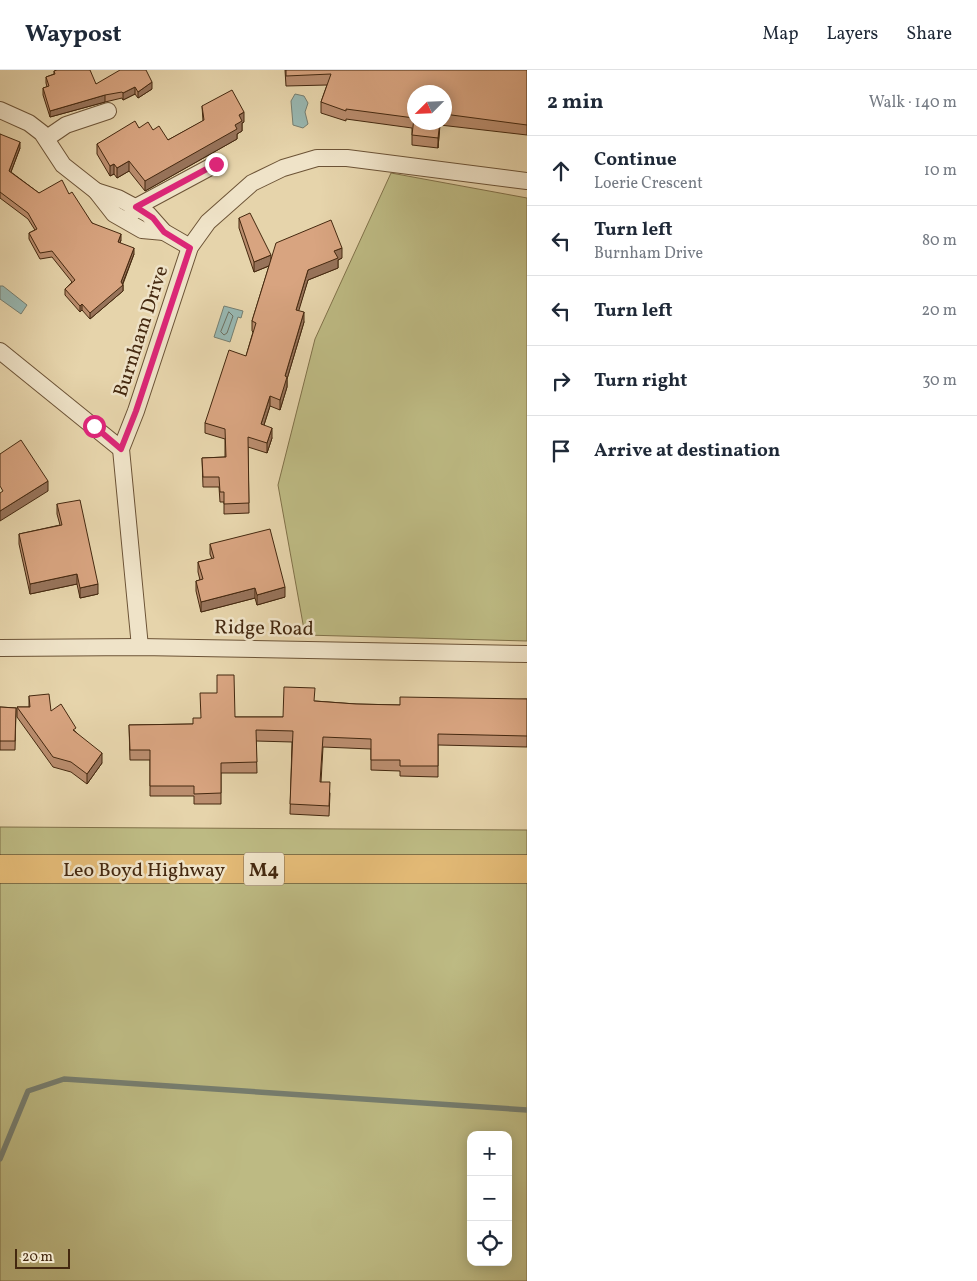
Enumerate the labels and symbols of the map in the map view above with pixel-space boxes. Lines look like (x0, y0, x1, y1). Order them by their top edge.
north arrow (407, 85, 452, 130)
route end (205, 153, 228, 176)
street label: Burnham Drive (107, 262, 176, 401)
route start (83, 415, 106, 438)
street label: Ridge Road (214, 614, 314, 644)
road number: M4 (244, 852, 284, 886)
street label: Leo Boyd Highway (63, 857, 225, 885)
scale bar (15, 1246, 70, 1269)

